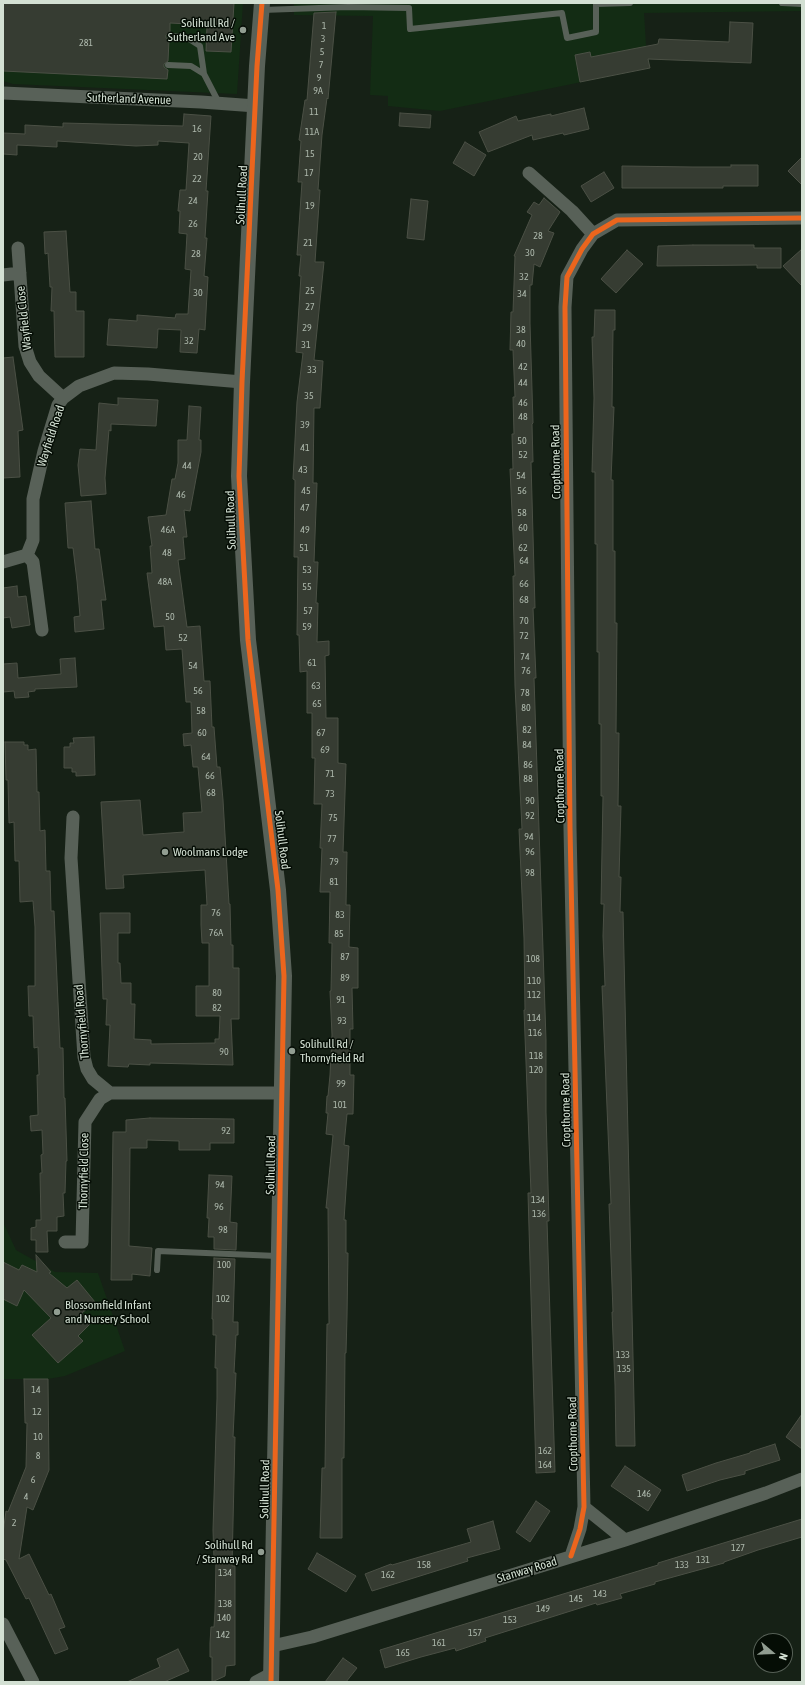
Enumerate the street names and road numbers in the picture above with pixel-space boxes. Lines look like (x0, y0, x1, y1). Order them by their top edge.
street label: Sutherland Avenue (87, 90, 171, 108)
street label: Solihull Road (233, 165, 251, 225)
street label: Wayfield Close (13, 285, 35, 351)
street label: Wayfield Road (34, 403, 68, 469)
street label: Cropthorne Road (548, 425, 564, 499)
street label: Solihull Road (223, 490, 239, 550)
street label: Cropthorne Road (552, 749, 568, 823)
street label: Solihull Road (271, 810, 293, 870)
street label: Thornyfield Road (72, 984, 92, 1060)
street label: Cropthorne Road (558, 1073, 574, 1147)
street label: Thornyfield Close (76, 1133, 92, 1209)
street label: Solihull Road (263, 1135, 279, 1195)
street label: Cropthorne Road (565, 1397, 581, 1471)
street label: Solihull Road (257, 1459, 273, 1519)
street label: Stanway Road (495, 1554, 559, 1586)

